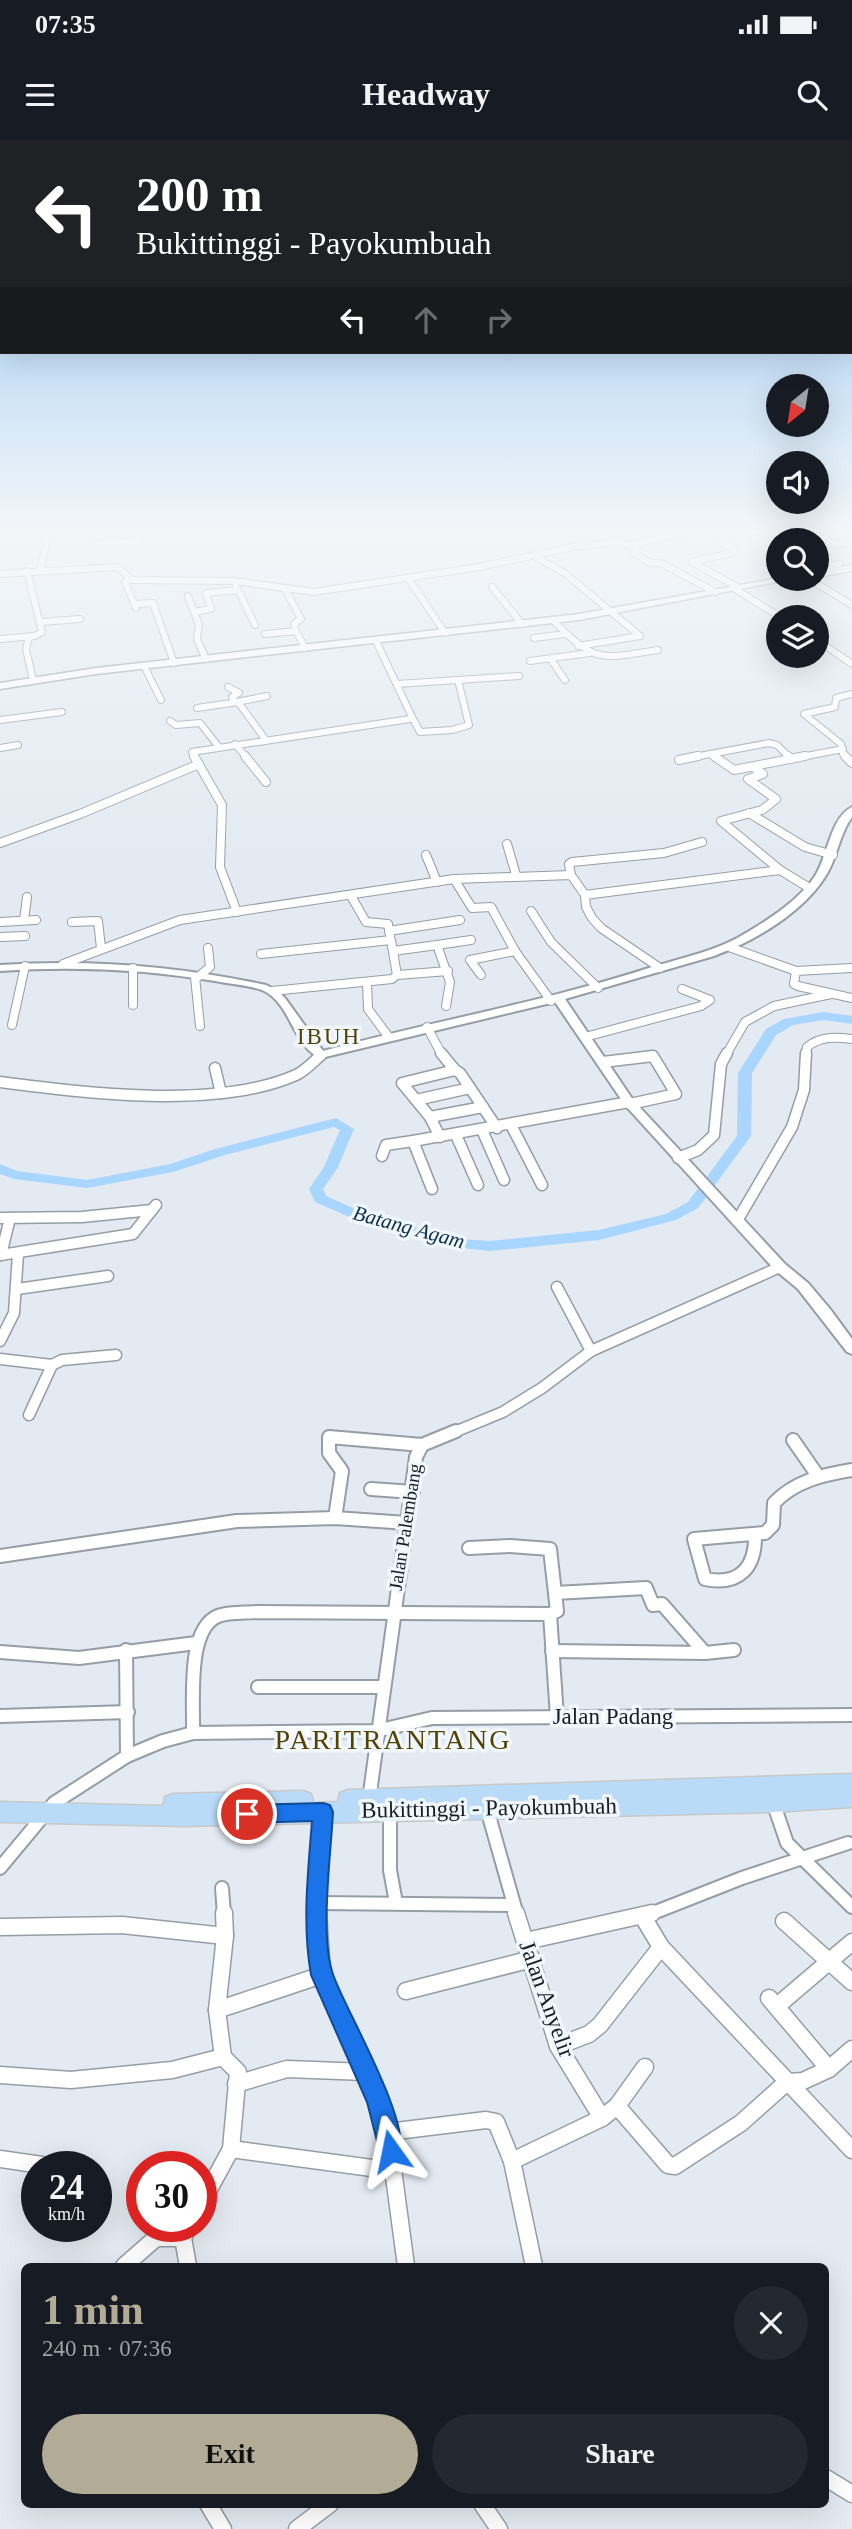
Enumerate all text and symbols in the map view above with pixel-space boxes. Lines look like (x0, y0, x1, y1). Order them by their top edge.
text: 07:35 (35, 10, 96, 39)
icon: menu (21, 76, 59, 114)
text: Headway (362, 76, 490, 112)
icon: search (793, 76, 831, 114)
text: 200 m (136, 167, 263, 222)
icon: left (21, 168, 112, 259)
text: Bukittinggi - Payokumbuah (136, 225, 492, 261)
icon: left (334, 301, 372, 339)
icon: ahead (407, 301, 445, 339)
icon: right (480, 301, 518, 339)
north arrow (766, 374, 830, 438)
map controls (766, 374, 829, 668)
button: sound (766, 451, 829, 514)
button: search (766, 528, 829, 591)
button: layers (766, 605, 829, 668)
district label: IBUH (297, 1024, 361, 1049)
water label: Batang Agam (351, 1201, 467, 1253)
street label: Jalan Palembang (385, 1462, 425, 1592)
street label: Jalan Padang (553, 1704, 674, 1729)
district label: PARITRANTANG (275, 1724, 511, 1755)
pin (217, 1784, 277, 1844)
street label: Bukittinggi - Payokumbuah (361, 1793, 617, 1823)
icon: arrive (228, 1795, 266, 1833)
street label: Jalan Anyelir (514, 1937, 580, 2061)
position arrow (354, 2114, 428, 2188)
speed limit sign: 30 (126, 2151, 217, 2242)
text: 24 (49, 2168, 84, 2207)
text: km/h (48, 2204, 85, 2224)
button: close (734, 2286, 808, 2360)
text: 1 min (42, 2287, 144, 2333)
text: 240 m · 07:36 (42, 2336, 172, 2361)
button: Exit (42, 2414, 418, 2494)
button: Share (432, 2414, 808, 2494)

